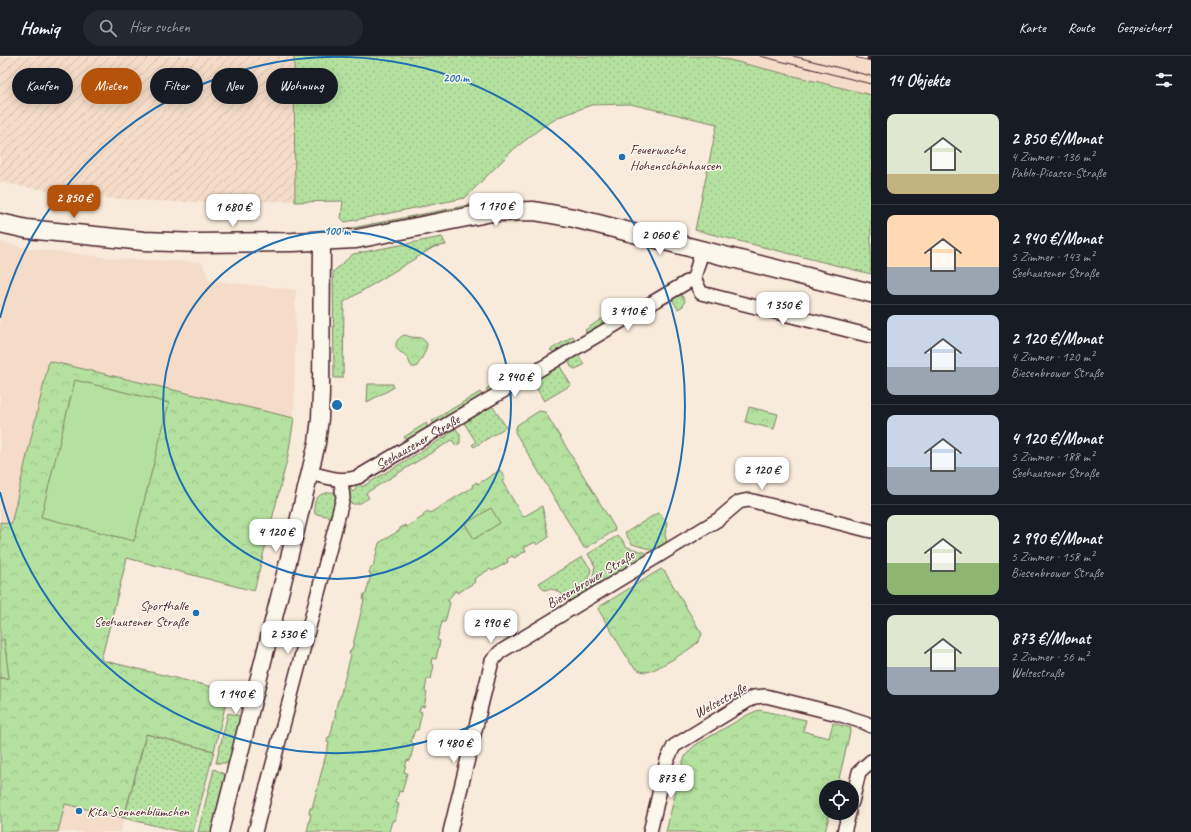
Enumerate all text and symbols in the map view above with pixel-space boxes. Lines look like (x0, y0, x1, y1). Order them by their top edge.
search box (83, 10, 363, 46)
text: Homiq (20, 16, 59, 40)
icon: search (97, 17, 119, 39)
text: Hier suchen (129, 18, 190, 37)
text: Karte (1019, 19, 1046, 36)
text: Route (1068, 19, 1094, 36)
text: Gespeichert (1116, 19, 1171, 36)
chip: Kaufen (12, 68, 73, 104)
chip: Mieten (81, 68, 142, 104)
chip: Filter (150, 68, 203, 104)
chip: Neu (211, 68, 258, 104)
chip: Wohnung (266, 68, 338, 104)
icon: filters (1153, 69, 1175, 91)
text: 200 m (443, 70, 470, 86)
text: 14 Objekte (887, 70, 950, 91)
text: 2 850 €/Monat (1011, 128, 1102, 149)
icon: home (919, 130, 967, 178)
place label: Feuerwache Hohenschönhausen (630, 141, 721, 174)
text: 4 Zimmer · 136 m² (1011, 149, 1094, 165)
marker: Feuerwache Hohenschönhausen (617, 152, 627, 162)
text: Pablo-Picasso-Straße (1011, 165, 1106, 181)
pin: 2 850 € (37, 185, 111, 219)
text: 2 850 € (56, 190, 92, 206)
pin: 1 170 € (459, 193, 533, 227)
pin: 1 680 € (196, 194, 270, 228)
text: 1 170 € (478, 198, 514, 214)
text: 1 680 € (215, 199, 251, 215)
pin: 2 060 € (623, 222, 697, 256)
text: 100 m (324, 223, 351, 239)
text: 2 060 € (642, 227, 678, 243)
text: 2 940 €/Monat (1011, 228, 1102, 249)
icon: home (919, 231, 967, 279)
text: 5 Zimmer · 143 m² (1011, 249, 1094, 265)
text: Seehausener Straße (1011, 265, 1099, 281)
pin: 1 350 € (746, 292, 820, 326)
text: 1 350 € (765, 297, 801, 313)
pin: 3 410 € (591, 298, 665, 332)
text: 3 410 € (610, 303, 646, 319)
text: 2 120 €/Monat (1011, 328, 1102, 349)
icon: home (919, 331, 967, 379)
text: 4 Zimmer · 120 m² (1011, 349, 1094, 365)
pin: 2 940 € (478, 364, 552, 398)
text: Biesenbrower Straße (1011, 365, 1103, 381)
text: 2 940 € (497, 369, 533, 385)
centre of rings (330, 398, 344, 412)
street label: Seehausener Straße (373, 410, 464, 474)
text: 4 120 €/Monat (1011, 428, 1102, 449)
icon: home (919, 431, 967, 479)
text: 5 Zimmer · 188 m² (1011, 449, 1094, 465)
pin: 2 120 € (725, 457, 799, 491)
text: 2 120 € (744, 462, 780, 478)
text: Seehausener Straße (1011, 465, 1099, 481)
pin: 4 120 € (239, 519, 313, 553)
text: 4 120 € (258, 524, 294, 540)
text: 2 990 €/Monat (1011, 528, 1102, 549)
icon: home (919, 531, 967, 579)
street label: Biesenbrower Straße (543, 546, 638, 612)
text: 5 Zimmer · 158 m² (1011, 549, 1094, 565)
text: Biesenbrower Straße (1011, 565, 1103, 581)
place label: Sporthalle Seehausener Straße (94, 597, 189, 630)
marker: Sporthalle Seehausener Straße (191, 608, 201, 618)
pin: 2 990 € (454, 610, 528, 644)
text: 2 990 € (473, 615, 509, 631)
pin: 2 530 € (251, 621, 325, 655)
text: 2 530 € (270, 626, 306, 642)
text: 873 €/Monat (1011, 628, 1090, 649)
icon: home (919, 631, 967, 679)
text: 2 Zimmer · 56 m² (1011, 649, 1088, 665)
text: Welsestraße (1011, 665, 1064, 681)
street label: Welsestraße (691, 679, 751, 722)
pin: 1 140 € (199, 681, 273, 715)
text: 1 140 € (218, 686, 254, 702)
pin: 1 480 € (417, 730, 491, 764)
text: 1 480 € (436, 735, 472, 751)
pin: 873 € (643, 765, 699, 799)
text: 873 € (658, 770, 684, 786)
map controls (819, 780, 859, 820)
button: locate (819, 780, 859, 820)
place label: Kita Sonnenblümchen (87, 803, 190, 820)
marker: Kita Sonnenblümchen (74, 806, 84, 816)

